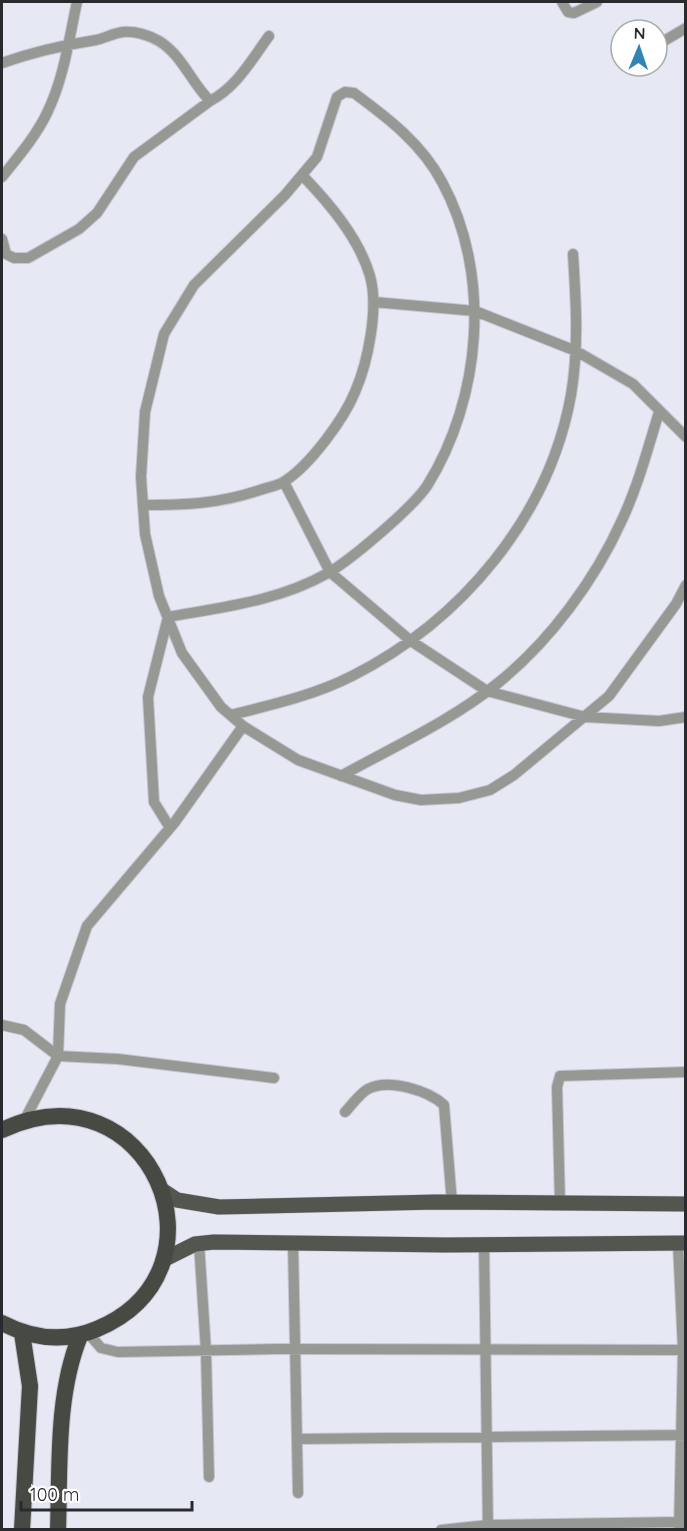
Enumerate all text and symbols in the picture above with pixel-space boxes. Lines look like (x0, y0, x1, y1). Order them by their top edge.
north arrow (609, 18, 669, 78)
text: N (633, 23, 646, 43)
scale bar (21, 1474, 192, 1512)
text: 100 m (30, 1483, 79, 1506)

